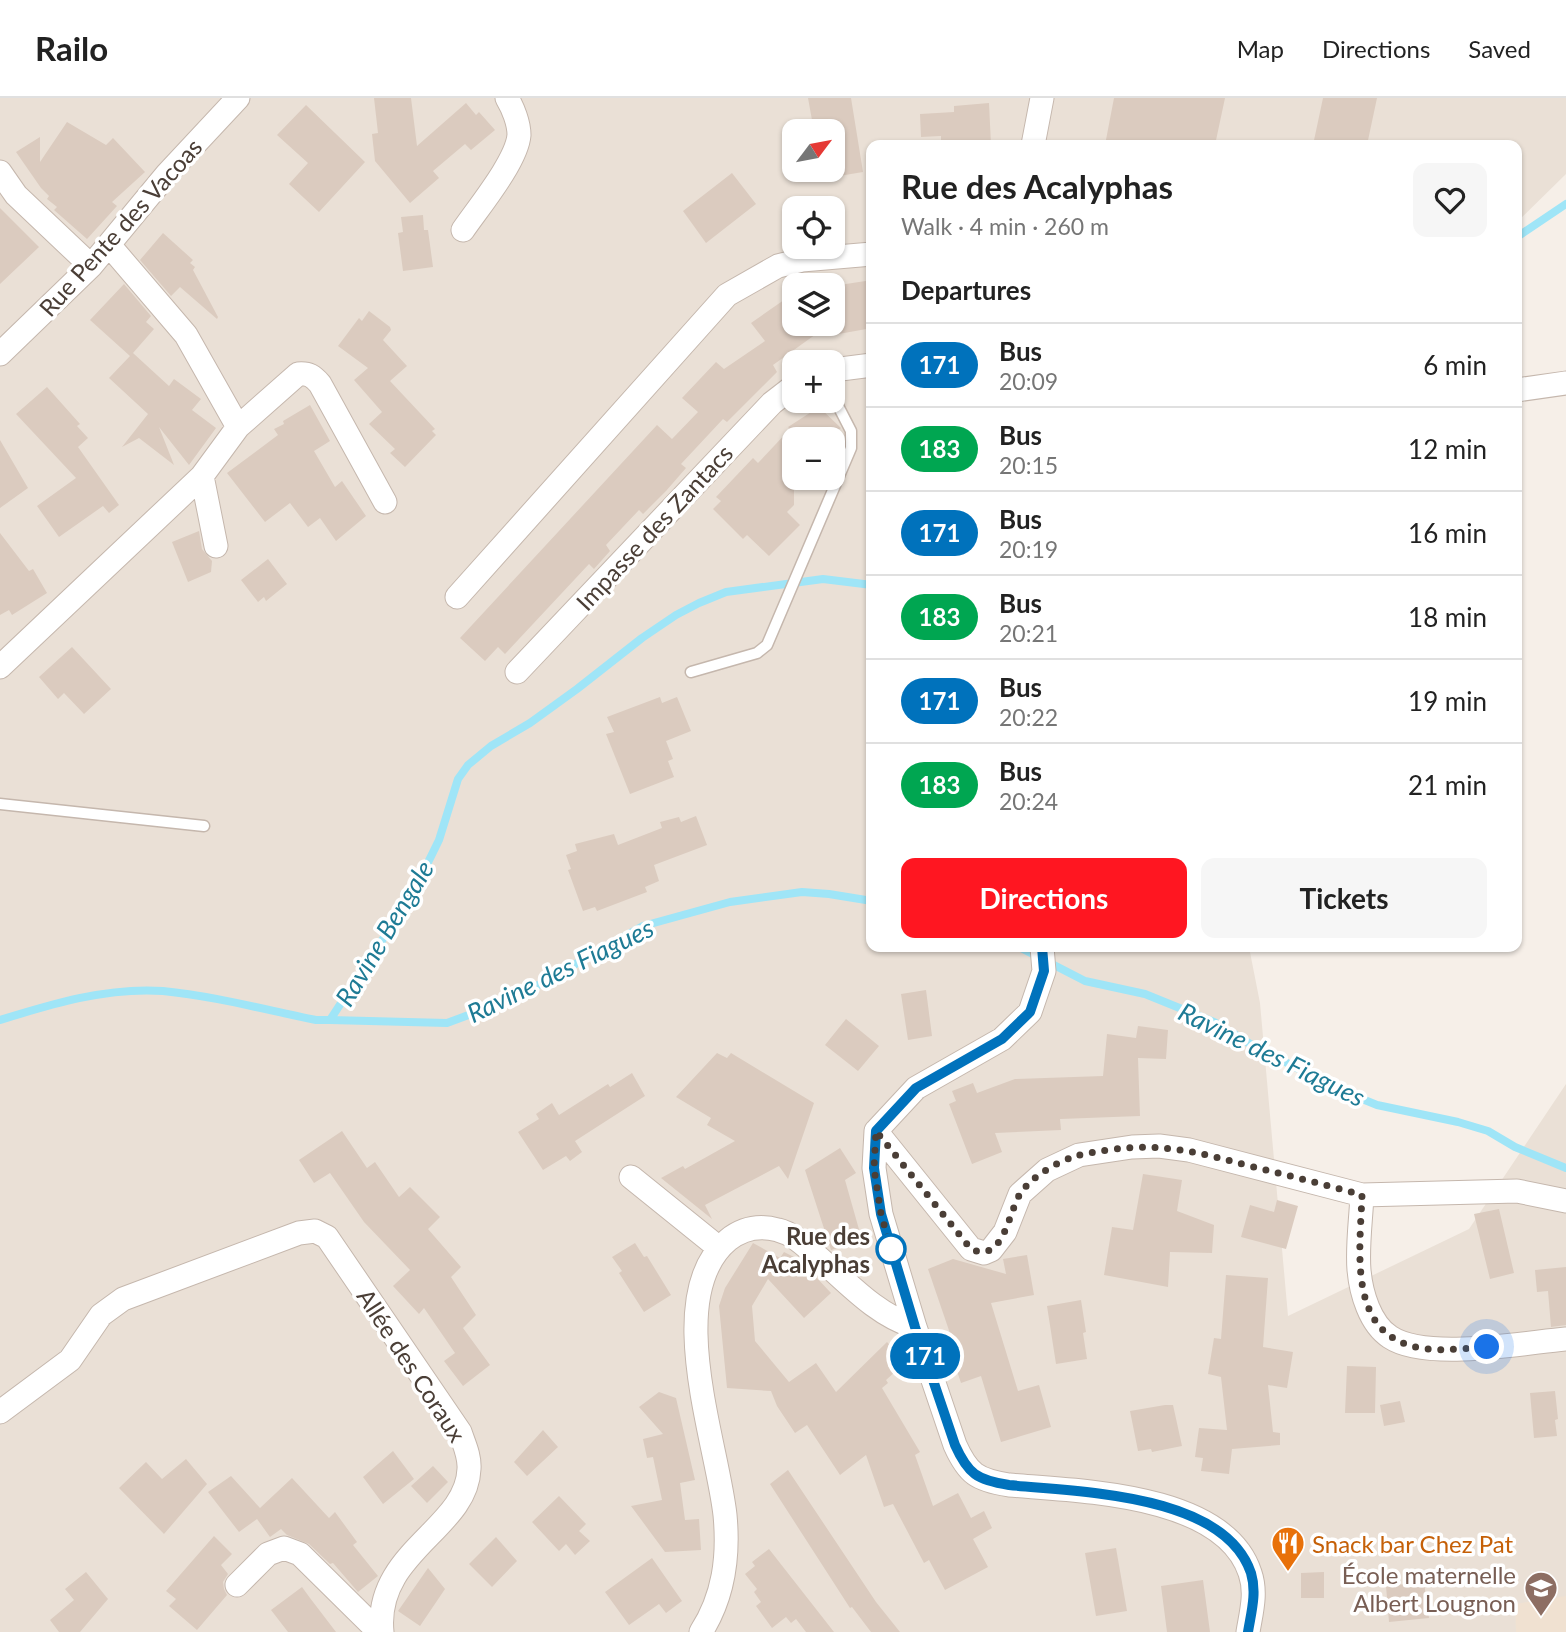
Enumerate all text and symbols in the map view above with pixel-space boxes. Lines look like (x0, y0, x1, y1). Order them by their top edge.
text: Railo (35, 28, 108, 68)
text: Map (1237, 34, 1284, 63)
text: Directions (1322, 34, 1430, 63)
text: Saved (1468, 34, 1531, 63)
north arrow (782, 119, 845, 182)
map controls (782, 119, 845, 490)
street label: Rue Pente des Vacoas (33, 132, 207, 322)
button: heart (1413, 163, 1487, 237)
text: Rue des Acalyphas (901, 166, 1173, 206)
button: locate (782, 196, 845, 259)
text: Walk · 4 min · 260 m (901, 212, 1109, 240)
button: layers (782, 273, 845, 336)
text: Departures (901, 274, 1031, 306)
text: Bus (999, 335, 1042, 367)
text: 6 min (1423, 349, 1487, 381)
button: + (782, 350, 845, 413)
text: 171 (919, 350, 960, 379)
text: 20:09 (999, 367, 1058, 395)
text: Bus (999, 419, 1042, 451)
button: − (782, 427, 845, 490)
text: 12 min (1408, 433, 1487, 465)
text: 183 (919, 434, 960, 463)
street label: Impasse des Zantacs (570, 438, 738, 616)
text: 20:15 (999, 451, 1058, 479)
text: Bus (999, 503, 1042, 535)
text: 16 min (1408, 517, 1487, 549)
text: 171 (919, 518, 960, 547)
text: 20:19 (999, 535, 1058, 563)
text: Bus (999, 587, 1042, 619)
text: 18 min (1408, 601, 1487, 633)
text: 183 (919, 602, 960, 631)
text: 20:21 (999, 619, 1058, 647)
text: Bus (999, 671, 1042, 703)
text: 19 min (1408, 685, 1487, 717)
text: 171 (919, 686, 960, 715)
text: 20:22 (999, 703, 1058, 731)
text: Bus (999, 755, 1042, 787)
text: 21 min (1408, 769, 1487, 801)
text: 183 (919, 770, 960, 799)
text: 20:24 (999, 787, 1058, 815)
water label: Ravine Bengale (328, 854, 440, 1012)
button: Directions (901, 858, 1187, 938)
button: Tickets (1201, 858, 1487, 938)
water label: Ravine des Fiagues (462, 911, 658, 1029)
water label: Ravine des Fiagues (1174, 995, 1370, 1113)
place label: Rue des Acalyphas (760, 1221, 870, 1278)
marker: Rue des Acalyphas (876, 1234, 906, 1264)
street label: Allée des Coraux (352, 1283, 472, 1447)
your location (1469, 1329, 1504, 1364)
line badge: 171 (885, 1333, 965, 1379)
text: 171 (904, 1341, 946, 1370)
restaurant icon: Snack bar Chez Pat (1269, 1524, 1307, 1573)
place label: Snack bar Chez Pat (1312, 1529, 1514, 1558)
place label: École maternelle Albert Lougnon (1342, 1560, 1516, 1617)
school or university icon: École maternelle Albert Lougnon (1522, 1569, 1560, 1618)

